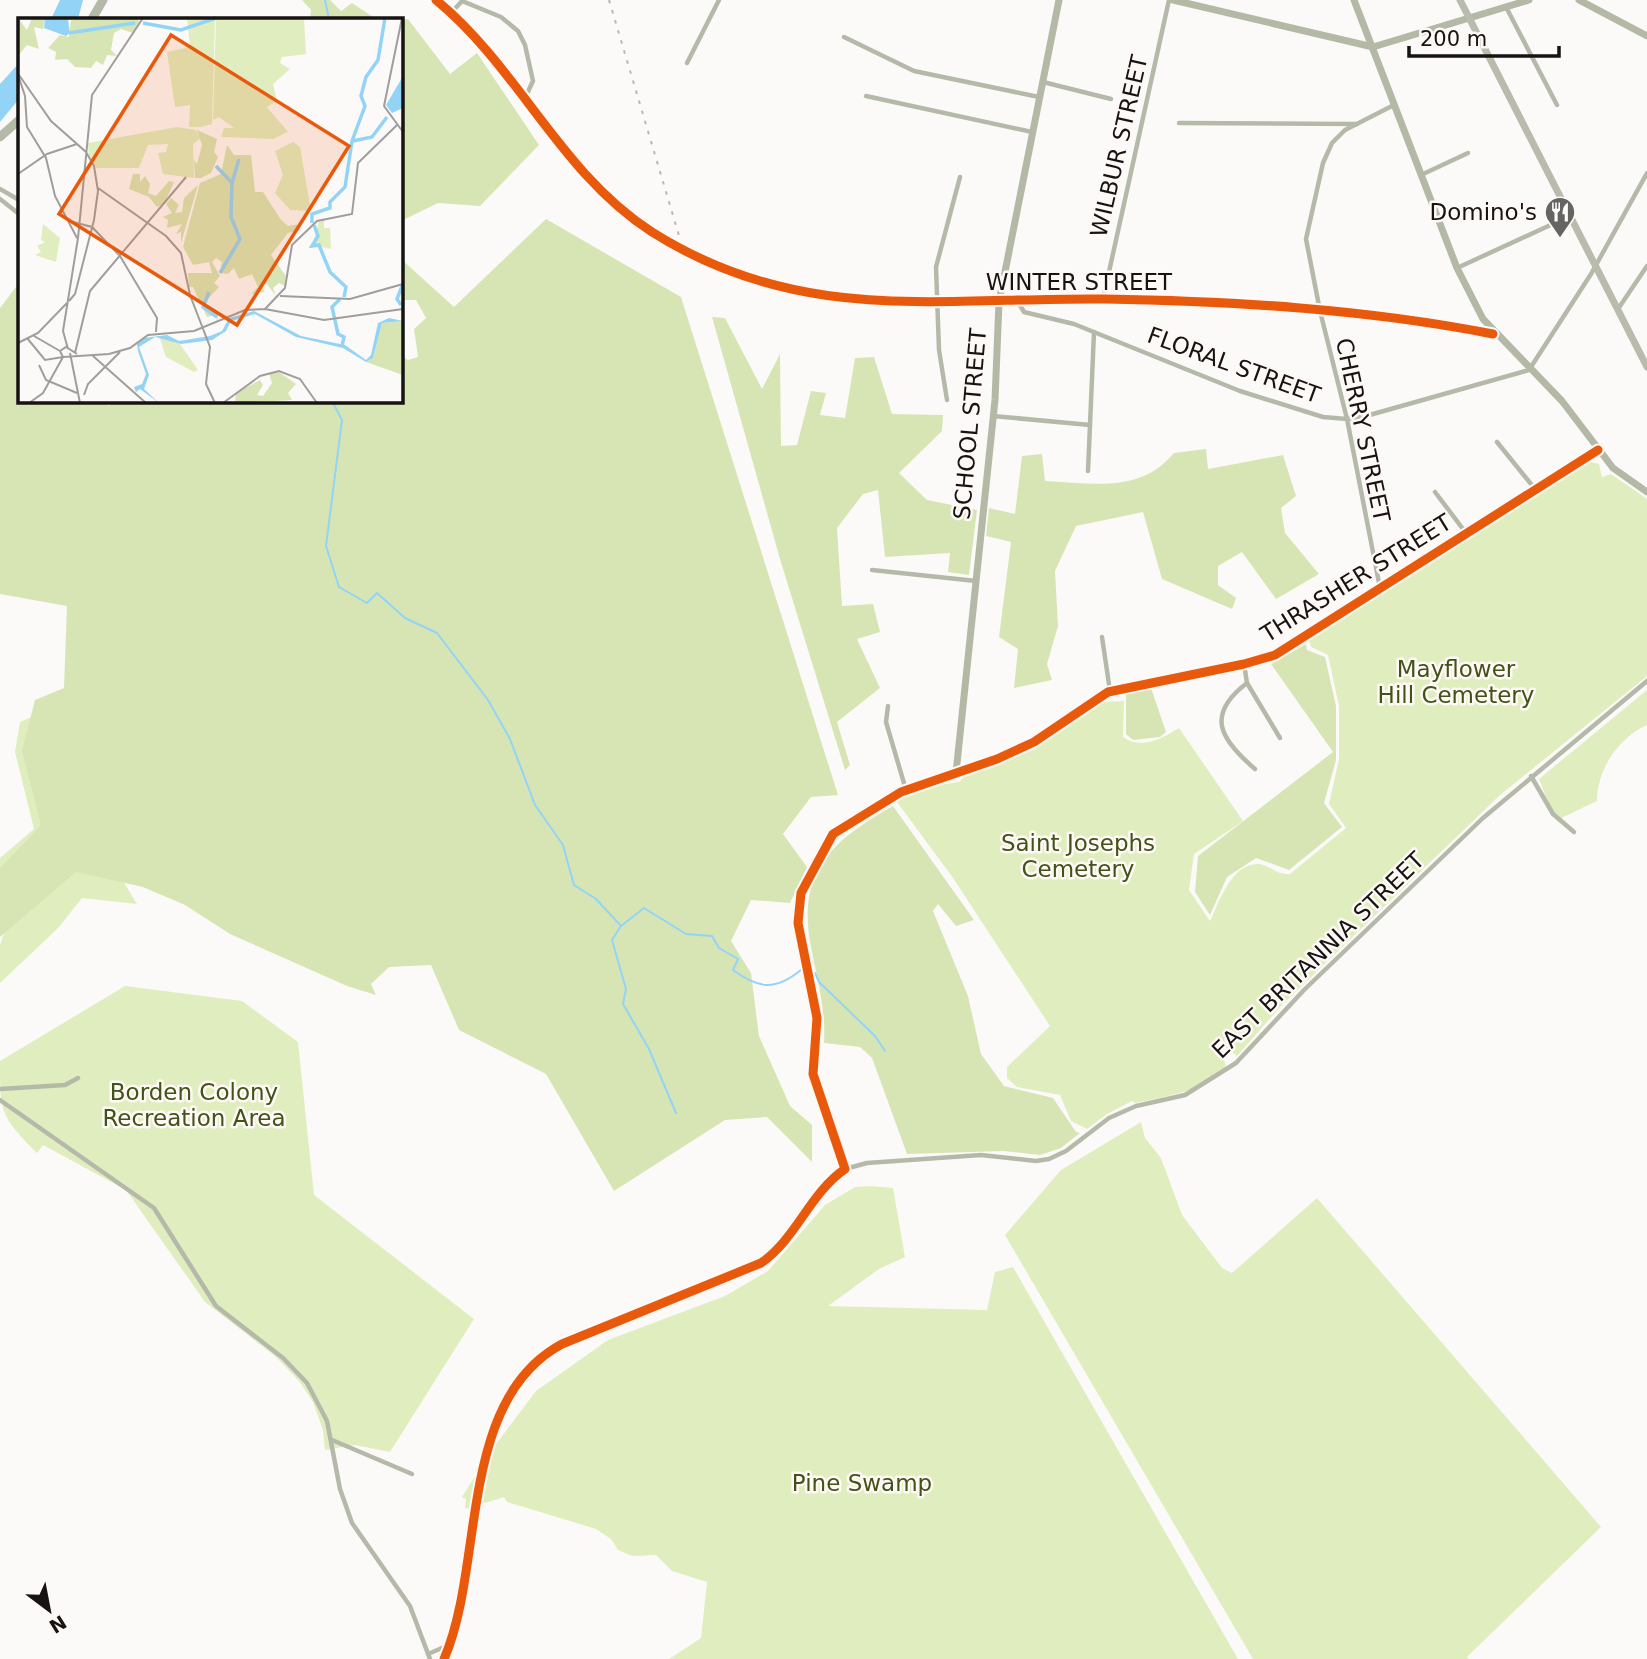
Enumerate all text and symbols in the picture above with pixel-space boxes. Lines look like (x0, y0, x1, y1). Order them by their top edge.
scale bar (1409, 14, 1560, 58)
inset map (18, 18, 402, 402)
text: 200 m (1420, 27, 1487, 51)
street label: WILBUR STREET (1085, 52, 1153, 240)
restaurant icon: Domino's (1543, 195, 1577, 239)
place label: Domino's (1429, 199, 1537, 225)
street label: WINTER STREET (986, 269, 1173, 295)
street label: FLORAL STREET (1144, 322, 1325, 409)
street label: SCHOOL STREET (949, 326, 991, 521)
street label: CHERRY STREET (1331, 336, 1395, 525)
street label: THRASHER STREET (1255, 508, 1457, 648)
park label: Mayflower Hill Cemetery (1378, 656, 1534, 708)
park label: Saint Josephs Cemetery (1001, 830, 1155, 882)
street label: EAST BRITANNIA STREET (1207, 846, 1430, 1063)
park label: Borden Colony Recreation Area (102, 1079, 286, 1131)
park label: Pine Swamp (792, 1470, 932, 1496)
north arrow (14, 1575, 84, 1645)
text: N (45, 1611, 71, 1638)

